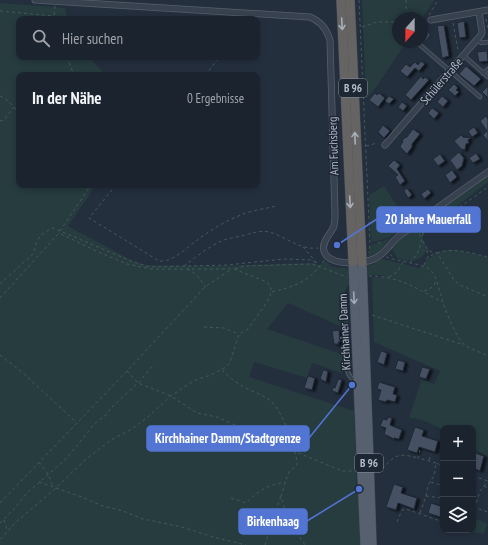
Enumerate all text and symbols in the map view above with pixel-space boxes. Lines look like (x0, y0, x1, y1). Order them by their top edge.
north arrow (392, 12, 428, 48)
search box (16, 16, 260, 60)
one-way arrow (339, 17, 346, 30)
icon: search (30, 27, 52, 49)
text: Hier suchen (62, 29, 123, 48)
street label: Schülerstraße (417, 54, 465, 108)
road number: B 96 (339, 79, 367, 97)
text: In der Nähe (32, 87, 102, 109)
text: 0 Ergebnisse (187, 90, 244, 107)
street label: Am Fuchsberg (324, 117, 342, 175)
one-way arrow (352, 132, 359, 145)
one-way arrow (346, 195, 354, 208)
callout: 20 Jahre Mauerfall (377, 207, 480, 232)
text: 20 Jahre Mauerfall (385, 211, 472, 228)
one-way arrow (351, 291, 358, 304)
street label: Kirchhainer Damm (334, 293, 354, 371)
map controls (440, 425, 476, 533)
button: + (440, 425, 476, 461)
callout: Kirchhainer Damm/Stadtgrenze (147, 426, 309, 451)
text: Kirchhainer Damm/Stadtgrenze (155, 430, 301, 447)
road number: B 96 (355, 454, 383, 472)
button: − (440, 461, 476, 497)
button: layers (440, 497, 476, 533)
callout: Birkenhaag (239, 509, 307, 534)
text: Birkenhaag (247, 513, 299, 530)

